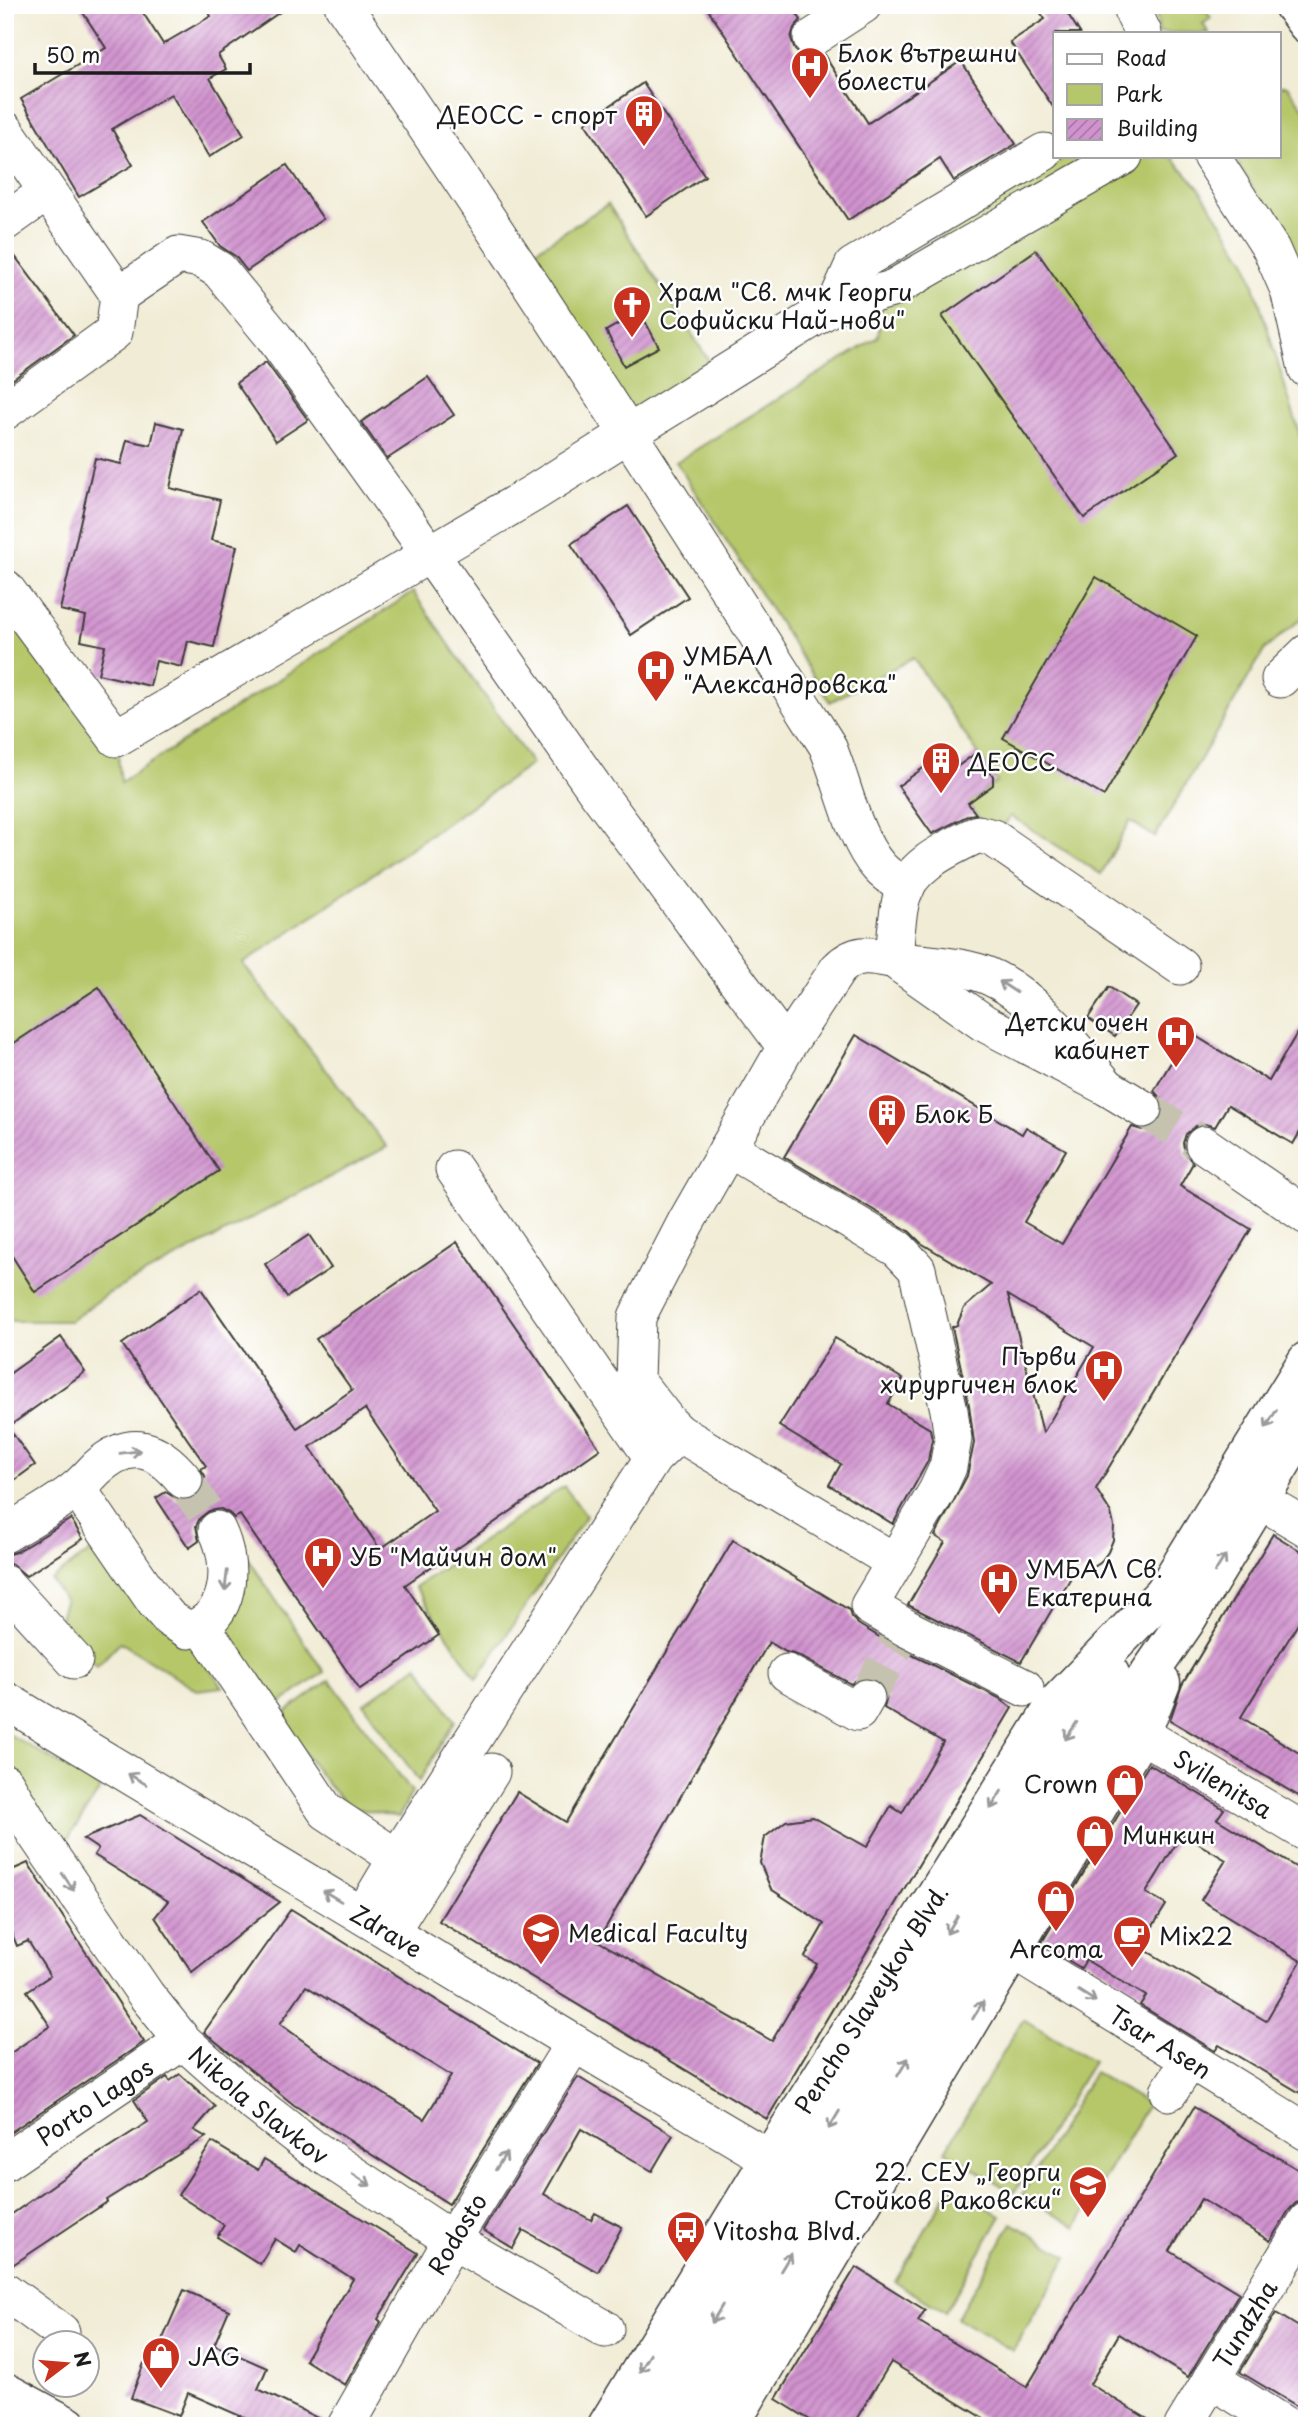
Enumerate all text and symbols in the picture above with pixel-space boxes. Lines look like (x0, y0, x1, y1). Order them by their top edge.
scale bar (35, 32, 250, 76)
legend (1053, 32, 1280, 158)
place label: Блок вътрешни болести (837, 34, 1018, 98)
text: 50 m (46, 38, 100, 70)
text: Road (1116, 41, 1167, 73)
hospital icon: Блок вътрешни болести (789, 45, 831, 100)
text: Park (1116, 77, 1163, 109)
building icon: ДЕОСС - спорт (623, 93, 665, 148)
place label: ДЕОСС - спорт (436, 96, 617, 132)
text: Building (1116, 111, 1198, 143)
place label: Храм "Св. мчк Георги Софийски Най-нови" (659, 273, 912, 337)
church icon: Храм "Св. мчк Георги Софийски Най-нови" (611, 284, 653, 339)
place label: УМБАЛ "Александровска" (683, 637, 897, 701)
hospital icon: УМБАЛ "Александровска" (635, 648, 677, 703)
building icon: ДЕОСС (920, 740, 962, 795)
place label: ДЕОСС (967, 743, 1056, 779)
one-way arrow (999, 979, 1018, 994)
place label: Детски очен кабинет (1005, 1003, 1149, 1067)
hospital icon: Детски очен кабинет (1155, 1014, 1197, 1069)
building icon: Блок Б (866, 1092, 908, 1147)
place label: Блок Б (914, 1095, 994, 1131)
place label: Първи хирургичен блок (880, 1337, 1078, 1401)
hospital icon: Първи хирургичен блок (1083, 1348, 1125, 1403)
one-way arrow (1264, 1409, 1278, 1429)
one-way arrow (118, 1446, 141, 1459)
hospital icon: УБ "Майчин дом" (302, 1535, 344, 1590)
place label: УБ "Майчин дом" (350, 1538, 557, 1574)
place label: УМБАЛ Св. Екатерина (1026, 1550, 1163, 1614)
one-way arrow (1214, 1554, 1228, 1574)
hospital icon: УМБАЛ Св. Екатерина (978, 1561, 1020, 1616)
one-way arrow (219, 1569, 232, 1591)
one-way arrow (1064, 1721, 1078, 1741)
street label: Svilenitsa (1167, 1740, 1280, 1827)
shop icon: Crown (1104, 1762, 1146, 1817)
place label: Crown (1024, 1765, 1098, 1801)
one-way arrow (127, 1772, 147, 1786)
one-way arrow (988, 1790, 1003, 1809)
shop icon: Минкин (1074, 1813, 1116, 1868)
place label: Минкин (1122, 1816, 1216, 1852)
one-way arrow (61, 1872, 75, 1891)
street label: Pencho Slaveykov Blvd. (785, 1877, 957, 2121)
shop icon: Arcoma (1035, 1878, 1077, 1933)
one-way arrow (322, 1889, 342, 1903)
street label: Zdrave (344, 1895, 430, 1966)
school or university icon: Medical Faculty (520, 1911, 562, 1966)
place label: Medical Faculty (568, 1914, 748, 1950)
one-way arrow (944, 1914, 958, 1934)
cafe icon: Mix22 (1111, 1914, 1153, 1969)
place label: Mix22 (1159, 1917, 1233, 1953)
place label: Arcoma (1009, 1930, 1103, 1966)
one-way arrow (1076, 1990, 1096, 2004)
street label: Tsar Asen (1102, 1996, 1219, 2087)
one-way arrow (971, 2000, 985, 2020)
street label: Nikola Slavkov (181, 2037, 337, 2173)
street label: Porto Lagos (29, 2049, 160, 2154)
one-way arrow (896, 2058, 910, 2078)
one-way arrow (827, 2109, 841, 2129)
one-way arrow (495, 2151, 509, 2171)
place label: 22. СЕУ „Георги Стойков Раковски“ (833, 2153, 1061, 2217)
school or university icon: 22. СЕУ „Георги Стойков Раковски“ (1067, 2164, 1109, 2219)
one-way arrow (352, 2173, 371, 2188)
street label: Rodosto (418, 2186, 495, 2281)
bus stop icon: Vitosha Blvd. (665, 2209, 707, 2264)
place label: Vitosha Blvd. (713, 2212, 861, 2248)
one-way arrow (779, 2253, 793, 2273)
street label: Tundzha (1204, 2273, 1285, 2376)
one-way arrow (709, 2304, 723, 2324)
north arrow (32, 2330, 102, 2400)
shop icon: JAG (140, 2335, 182, 2390)
place label: JAG (188, 2338, 240, 2374)
text: N (68, 2348, 99, 2370)
one-way arrow (637, 2352, 651, 2372)

